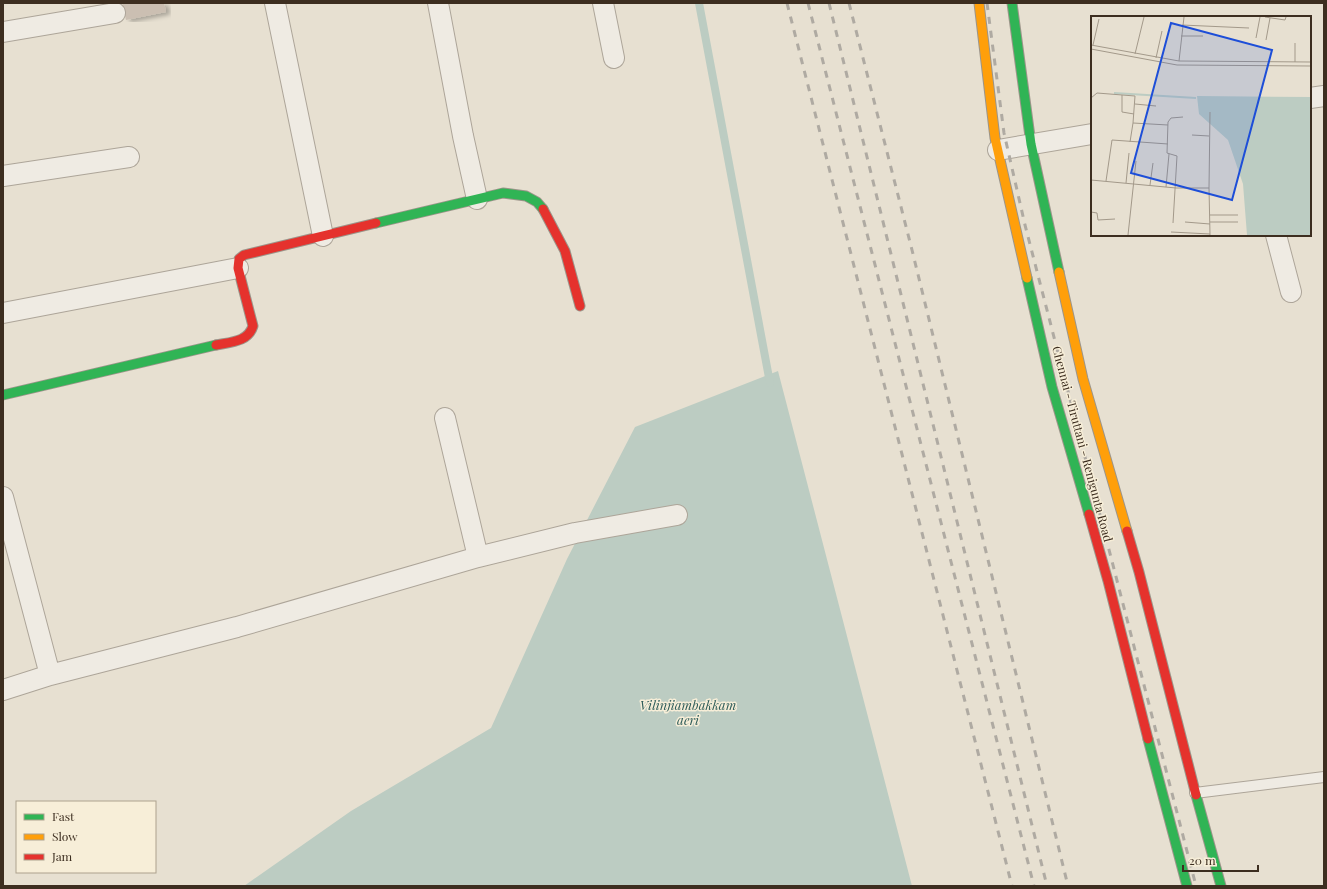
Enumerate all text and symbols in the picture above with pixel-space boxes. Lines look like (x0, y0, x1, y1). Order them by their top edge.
inset map (1091, 16, 1311, 236)
street label: Chennai - Tiruttani - Renigunta Road (1049, 344, 1117, 543)
water label: Vilinjiambakkam aeri (640, 696, 736, 728)
legend (16, 801, 156, 873)
text: Fast (52, 808, 75, 824)
text: Slow (52, 828, 78, 844)
scale bar (1183, 847, 1258, 873)
text: Jam (51, 848, 73, 864)
text: 20 m (1189, 852, 1216, 868)

